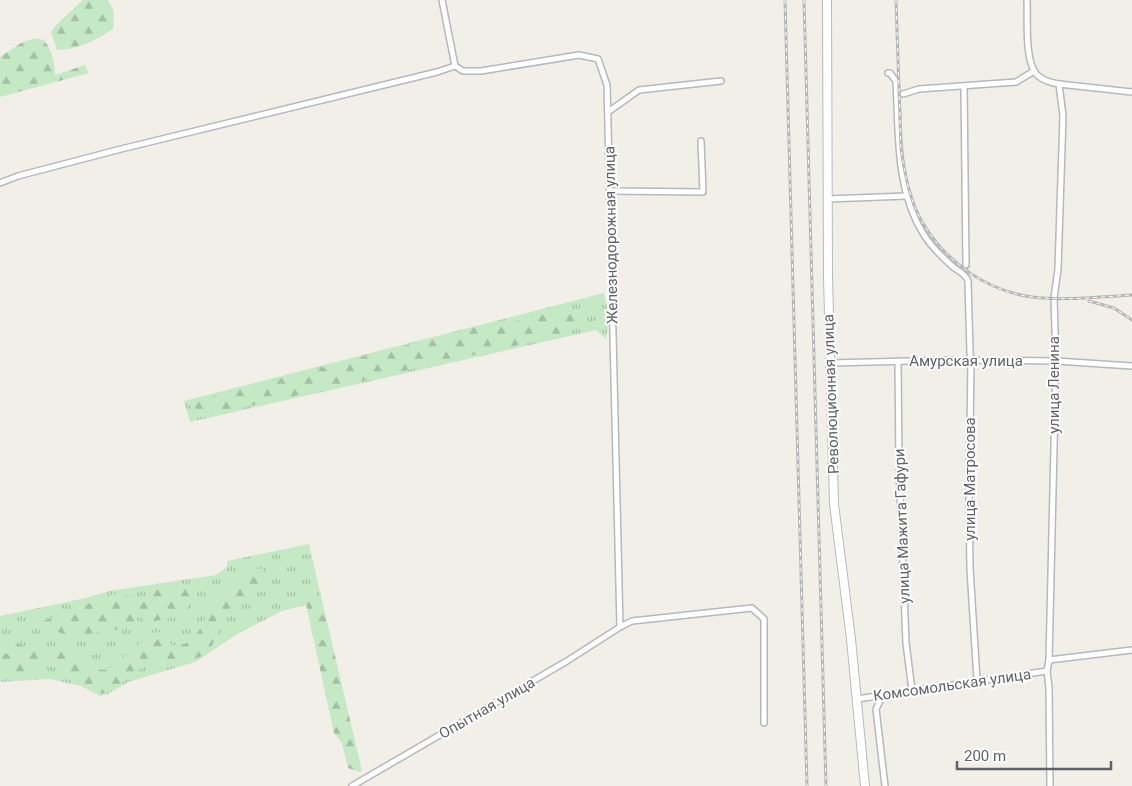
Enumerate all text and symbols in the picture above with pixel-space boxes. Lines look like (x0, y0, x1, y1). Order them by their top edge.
street label: Железнодорожная улица (600, 146, 622, 324)
street label: Революционная улица (819, 314, 843, 474)
street label: улица Ленина (1045, 336, 1063, 434)
street label: Амурская улица (909, 352, 1023, 370)
street label: улица Матросова (961, 417, 979, 541)
street label: улица Мажита Гафури (890, 448, 914, 604)
street label: Комсомольская улица (872, 665, 1032, 705)
street label: Опытная улица (436, 673, 538, 743)
scale bar (957, 738, 1111, 770)
text: 200 m (964, 747, 1006, 765)

